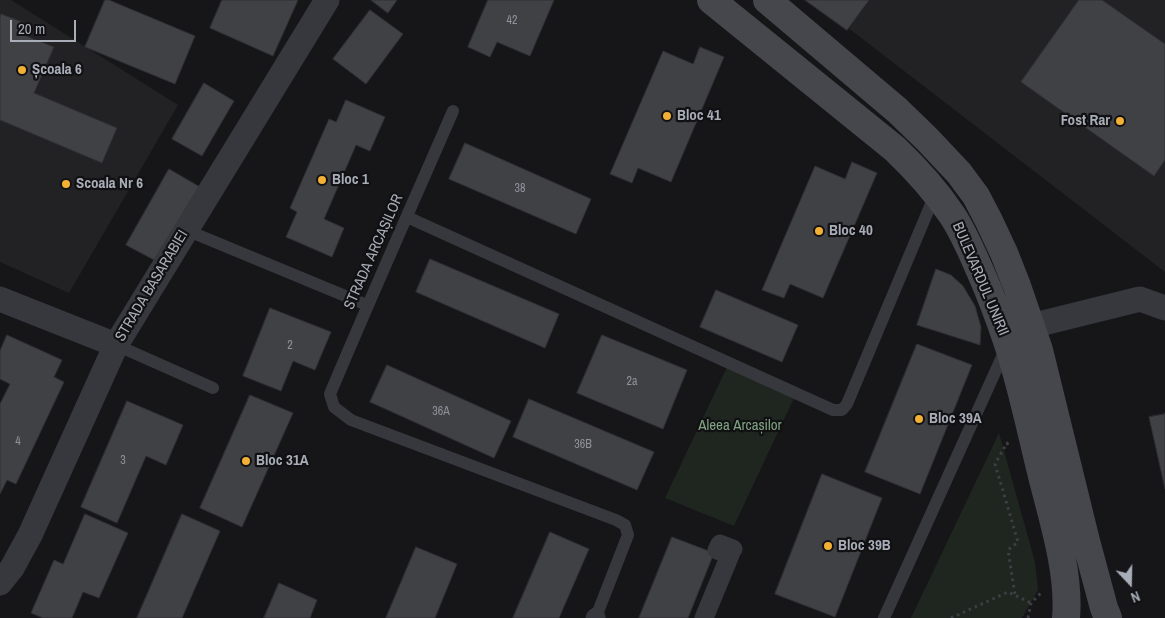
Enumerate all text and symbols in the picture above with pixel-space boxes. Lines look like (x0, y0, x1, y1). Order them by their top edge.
scale bar (12, 10, 79, 42)
house number: 42 (507, 14, 517, 28)
text: 20 m (18, 18, 45, 39)
place label: Școala 6 (32, 61, 82, 79)
marker: Școala 6 (16, 64, 28, 76)
place label: Bloc 41 (677, 107, 721, 125)
marker: Bloc 41 (661, 110, 673, 122)
place label: Fost Rar (1061, 112, 1110, 130)
marker: Fost Rar (1114, 115, 1126, 127)
place label: Bloc 1 (332, 171, 369, 189)
marker: Bloc 1 (316, 174, 328, 186)
place label: Scoala Nr 6 (76, 175, 143, 193)
marker: Scoala Nr 6 (60, 178, 72, 190)
house number: 38 (515, 182, 525, 196)
street label: STRADA ARCAȘILOR (340, 192, 408, 312)
street label: BULEVARDUL UNIRII (948, 220, 1012, 338)
place label: Bloc 40 (829, 222, 873, 240)
marker: Bloc 40 (813, 225, 825, 237)
street label: STRADA BASARABIEI (112, 227, 192, 345)
house number: 2 (287, 339, 293, 353)
house number: 2a (627, 375, 637, 389)
house number: 36A (432, 405, 450, 419)
place label: Bloc 39A (929, 410, 982, 428)
marker: Bloc 39A (913, 413, 925, 425)
park label: Aleea Arcașilor (698, 417, 782, 435)
house number: 4 (15, 435, 21, 449)
house number: 36B (574, 438, 592, 452)
place label: Bloc 31A (256, 452, 309, 470)
house number: 3 (120, 454, 126, 468)
marker: Bloc 31A (240, 455, 252, 467)
place label: Bloc 39B (838, 537, 891, 555)
marker: Bloc 39B (822, 540, 834, 552)
north arrow (1105, 558, 1155, 608)
text: N (1128, 587, 1142, 607)

